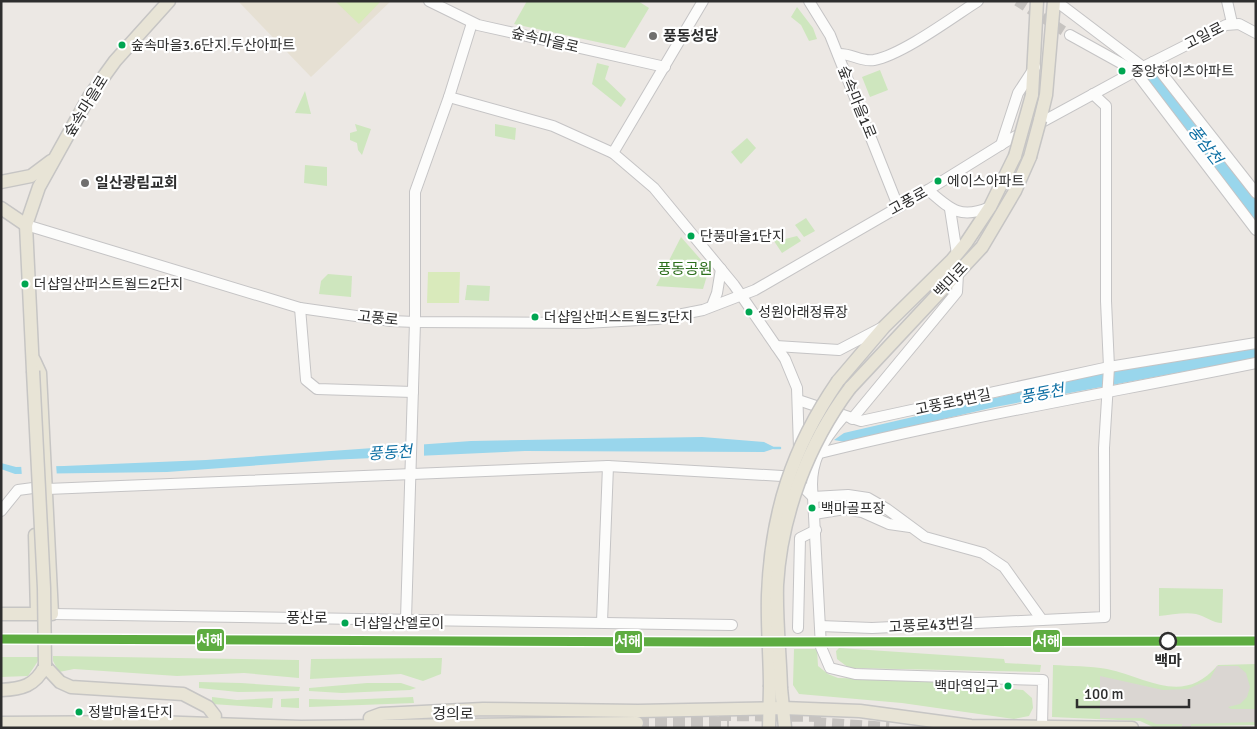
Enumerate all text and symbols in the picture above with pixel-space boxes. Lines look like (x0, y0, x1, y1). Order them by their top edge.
street label: 고일로 (1181, 19, 1227, 53)
street label: 숲속마을로 (509, 23, 581, 57)
place label: 풍동성당 (663, 27, 718, 45)
marker: 풍동성당 (647, 30, 659, 42)
place label: 숲속마을3.6단지.두산아파트 (131, 37, 295, 54)
marker: 숲속마을3.6단지.두산아파트 (117, 40, 127, 50)
street label: 숲속마을1로 (834, 63, 880, 141)
place label: 중앙하이츠아파트 (1131, 63, 1234, 80)
marker: 중앙하이츠아파트 (1117, 66, 1127, 76)
street label: 숲속마을로 (60, 72, 112, 140)
water label: 풍삼천 (1184, 121, 1228, 170)
place label: 에이스아파트 (947, 173, 1024, 190)
place label: 일산광림교회 (95, 174, 178, 192)
marker: 에이스아파트 (933, 176, 943, 186)
marker: 일산광림교회 (79, 177, 91, 189)
street label: 고풍로 (886, 183, 930, 219)
place label: 단풍마을1단지 (700, 228, 785, 245)
marker: 단풍마을1단지 (686, 231, 696, 241)
street label: 백마로 (930, 259, 972, 301)
park label: 풍동공원 (657, 260, 713, 278)
place label: 더샵일산퍼스트월드2단지 (34, 276, 183, 293)
marker: 더샵일산퍼스트월드2단지 (20, 279, 30, 289)
place label: 성원아래정류장 (758, 304, 848, 321)
street label: 고풍로 (356, 307, 400, 329)
marker: 성원아래정류장 (744, 307, 754, 317)
place label: 더샵일산퍼스트월드3단지 (544, 309, 693, 326)
marker: 더샵일산퍼스트월드3단지 (530, 312, 540, 322)
water label: 풍동천 (1018, 380, 1068, 408)
street label: 고풍로5번길 (913, 385, 993, 419)
water label: 풍동천 (367, 441, 415, 465)
place label: 백마골프장 (821, 500, 886, 517)
marker: 백마골프장 (807, 503, 817, 513)
street label: 풍산로 (286, 609, 328, 627)
street label: 고풍로43번길 (888, 614, 974, 636)
place label: 더샵일산엘로이 (354, 615, 444, 632)
marker: 더샵일산엘로이 (340, 618, 350, 628)
line badge: 서해 (196, 628, 225, 652)
line badge: 서해 (1032, 629, 1061, 653)
line badge: 서해 (614, 630, 643, 654)
text: 서해 (197, 632, 223, 649)
marker: 백마 (1159, 632, 1177, 650)
text: 서해 (615, 633, 641, 650)
text: 서해 (1034, 633, 1060, 650)
place label: 백마 (1154, 652, 1182, 670)
scale bar (1077, 676, 1190, 708)
place label: 백마역입구 (935, 678, 999, 695)
marker: 백마역입구 (1003, 681, 1013, 691)
text: 100 m (1084, 685, 1124, 703)
place label: 정발마을1단지 (88, 704, 173, 721)
street label: 경의로 (432, 705, 474, 723)
marker: 정발마을1단지 (74, 707, 84, 717)

